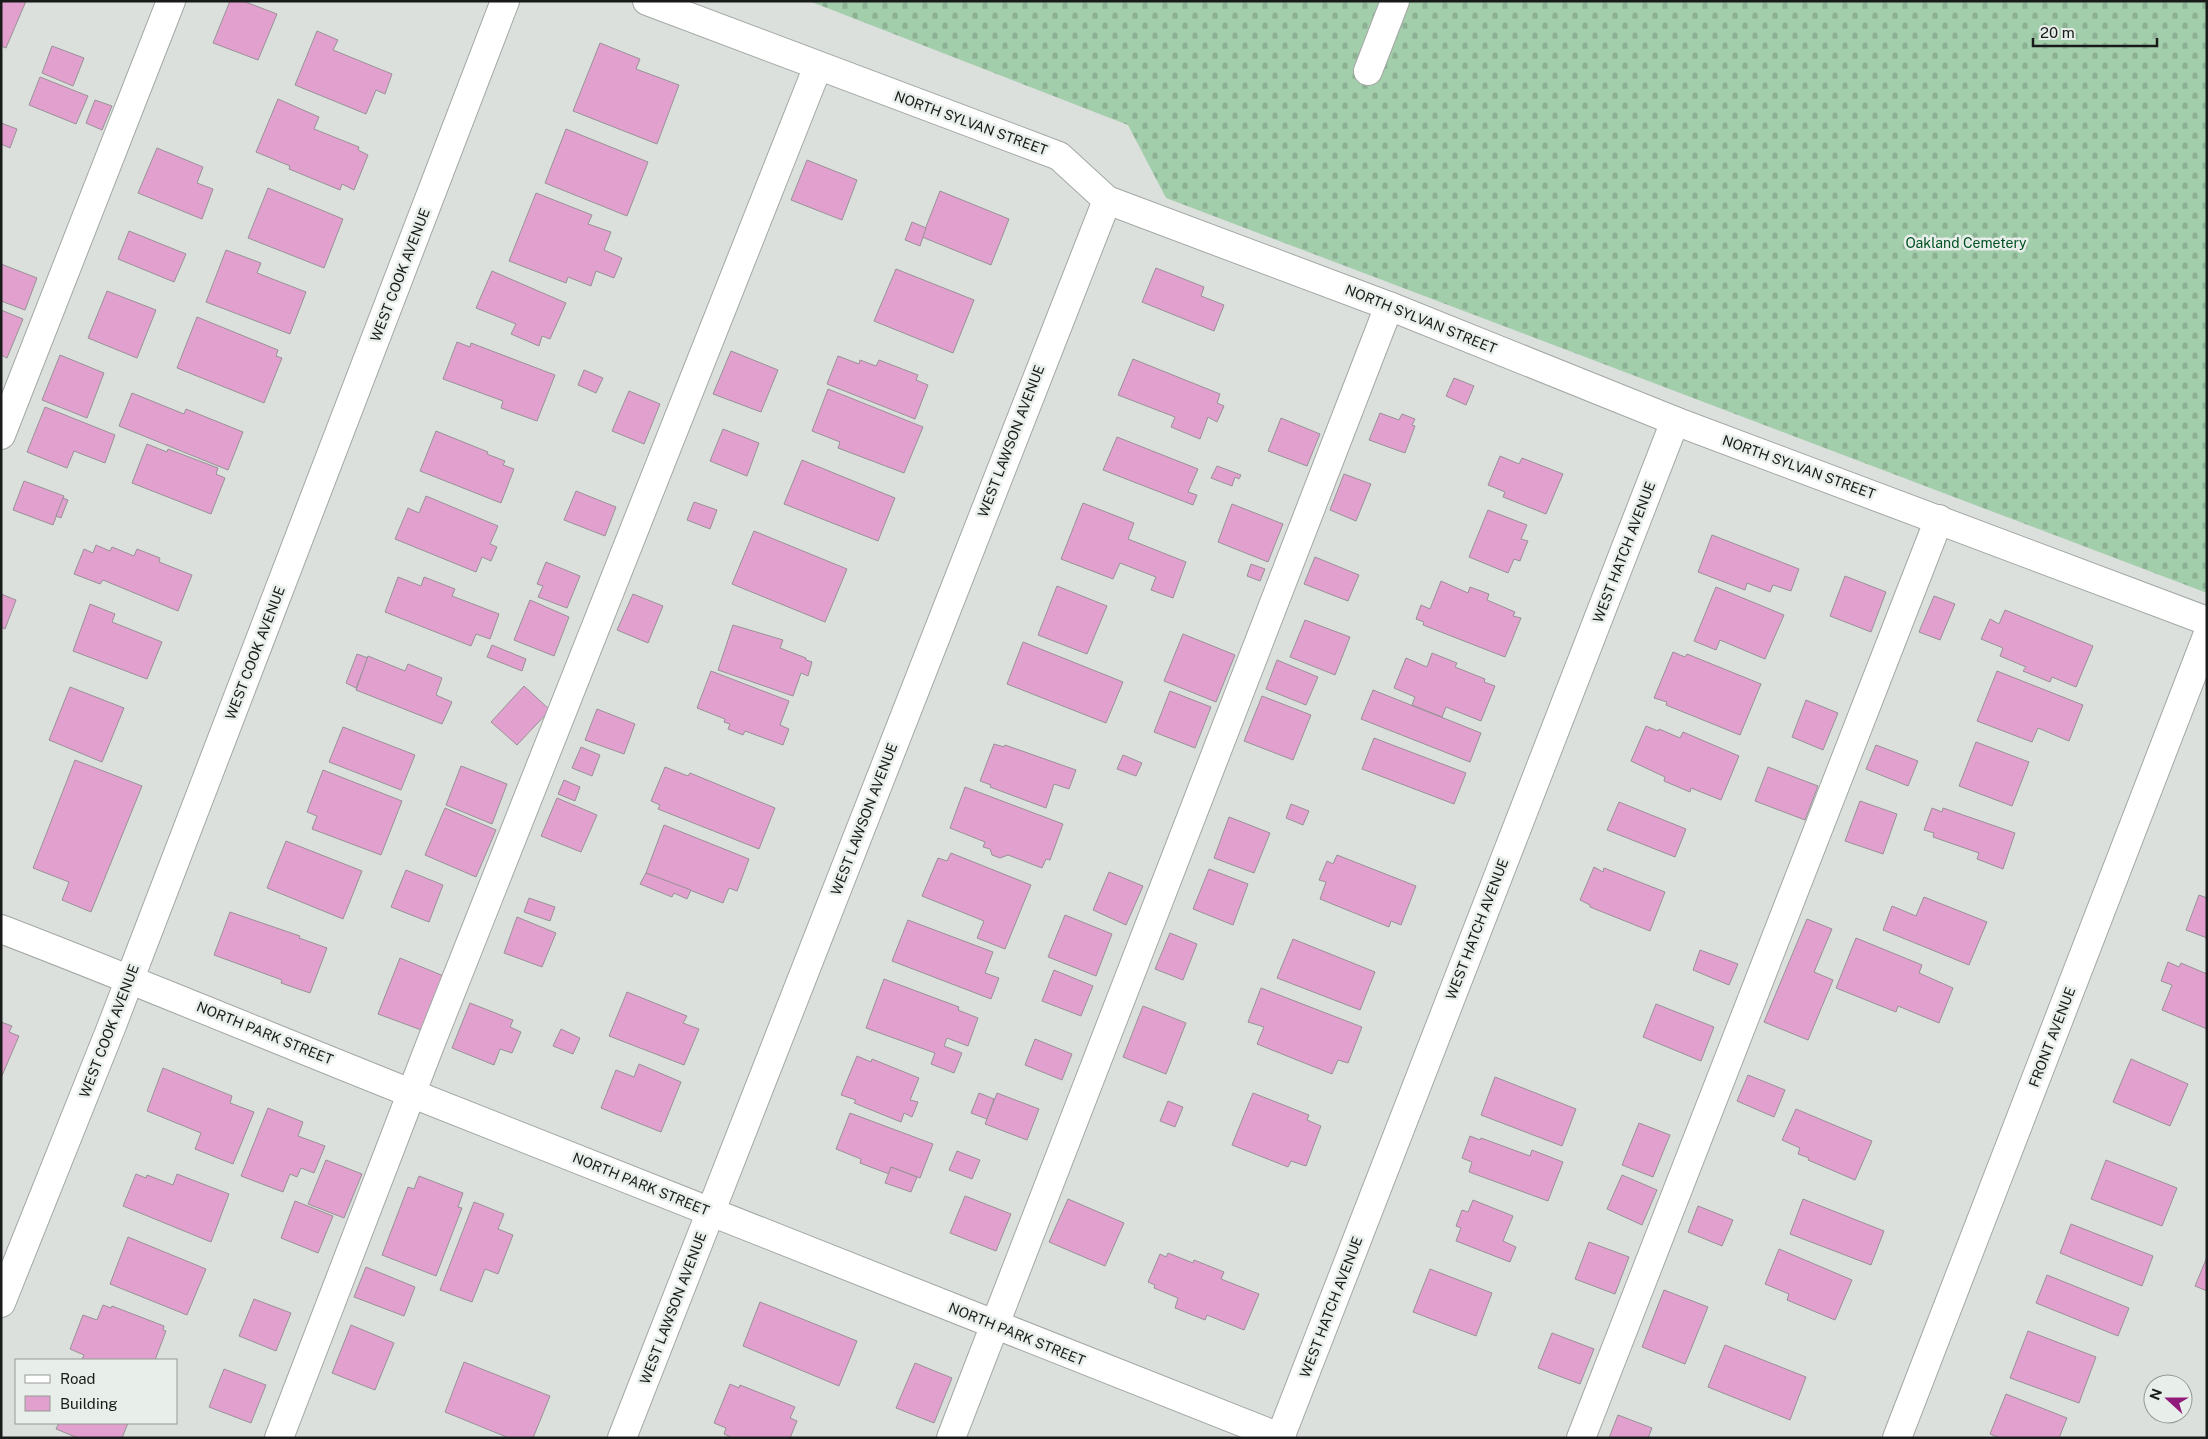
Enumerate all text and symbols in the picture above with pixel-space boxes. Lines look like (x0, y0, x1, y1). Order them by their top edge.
scale bar (2033, 15, 2157, 47)
text: 20 m (2040, 24, 2075, 41)
street label: NORTH SYLVAN STREET (892, 88, 1050, 158)
street label: WEST COOK AVENUE (367, 206, 433, 344)
park label: Oakland Cemetery (1905, 235, 2027, 251)
street label: NORTH SYLVAN STREET (1343, 281, 1499, 357)
street label: WEST LAWSON AVENUE (975, 363, 1047, 519)
street label: NORTH SYLVAN STREET (1720, 432, 1878, 502)
street label: WEST HATCH AVENUE (1590, 479, 1658, 625)
street label: WEST COOK AVENUE (222, 584, 288, 722)
street label: WEST LAWSON AVENUE (828, 741, 900, 897)
street label: WEST HATCH AVENUE (1443, 856, 1511, 1002)
street label: WEST COOK AVENUE (76, 962, 142, 1100)
street label: FRONT AVENUE (2026, 985, 2078, 1089)
street label: NORTH PARK STREET (194, 998, 336, 1068)
street label: NORTH PARK STREET (570, 1149, 712, 1219)
street label: WEST LAWSON AVENUE (637, 1230, 709, 1386)
street label: WEST HATCH AVENUE (1297, 1234, 1365, 1380)
street label: NORTH PARK STREET (946, 1299, 1088, 1369)
legend (15, 1359, 178, 1424)
text: Road (60, 1370, 96, 1387)
north arrow (2143, 1374, 2193, 1424)
text: N (2146, 1386, 2165, 1402)
text: Building (60, 1395, 118, 1412)

